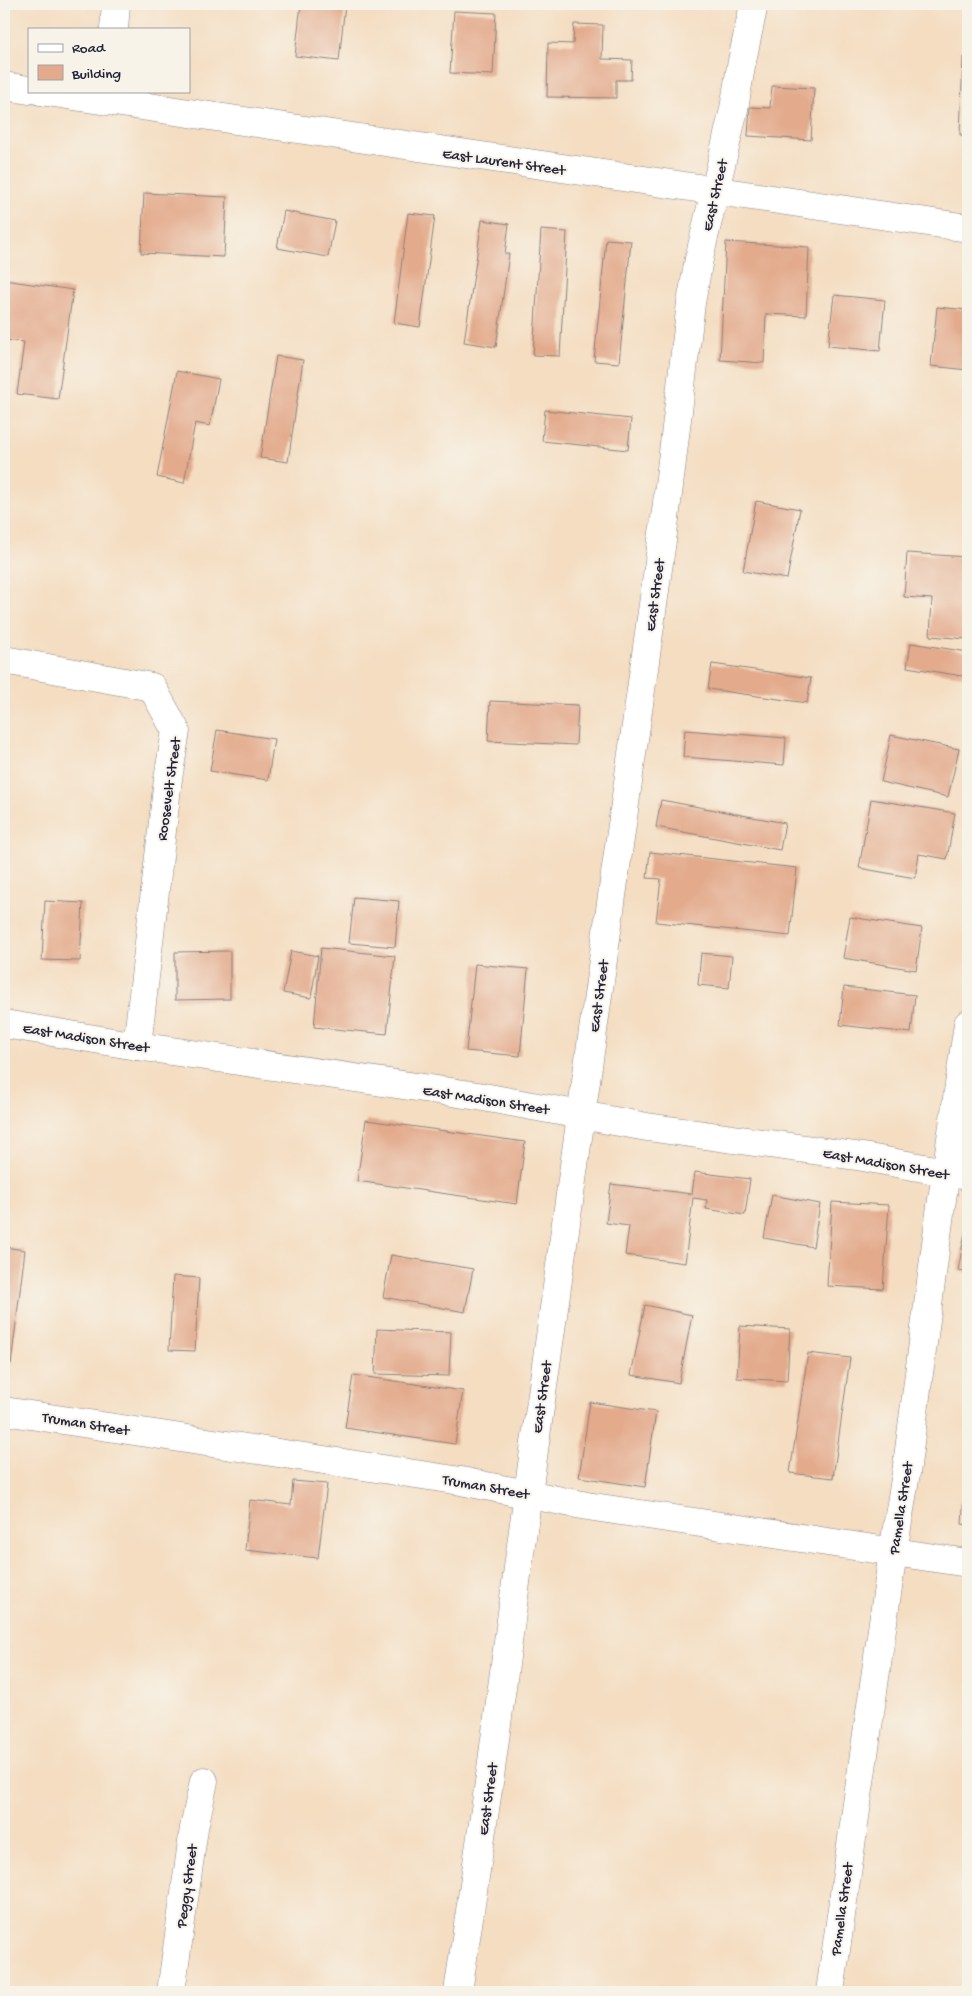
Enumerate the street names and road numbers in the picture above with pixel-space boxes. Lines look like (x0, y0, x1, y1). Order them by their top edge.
street label: East Laurent Street (441, 145, 568, 181)
street label: East Street (699, 156, 733, 233)
street label: East Street (642, 556, 670, 633)
street label: Roosevelt Street (154, 735, 186, 842)
street label: East Street (586, 957, 614, 1034)
street label: East Madison Street (21, 1020, 152, 1058)
street label: East Madison Street (421, 1082, 552, 1120)
street label: East Madison Street (821, 1145, 952, 1185)
street label: East Street (529, 1358, 557, 1435)
street label: Truman Street (40, 1409, 132, 1441)
street label: Pamella Street (886, 1459, 918, 1557)
street label: Truman Street (440, 1471, 532, 1505)
street label: East Street (475, 1760, 503, 1837)
street label: Peggy Street (173, 1842, 203, 1930)
street label: Pamella Street (827, 1860, 859, 1958)

